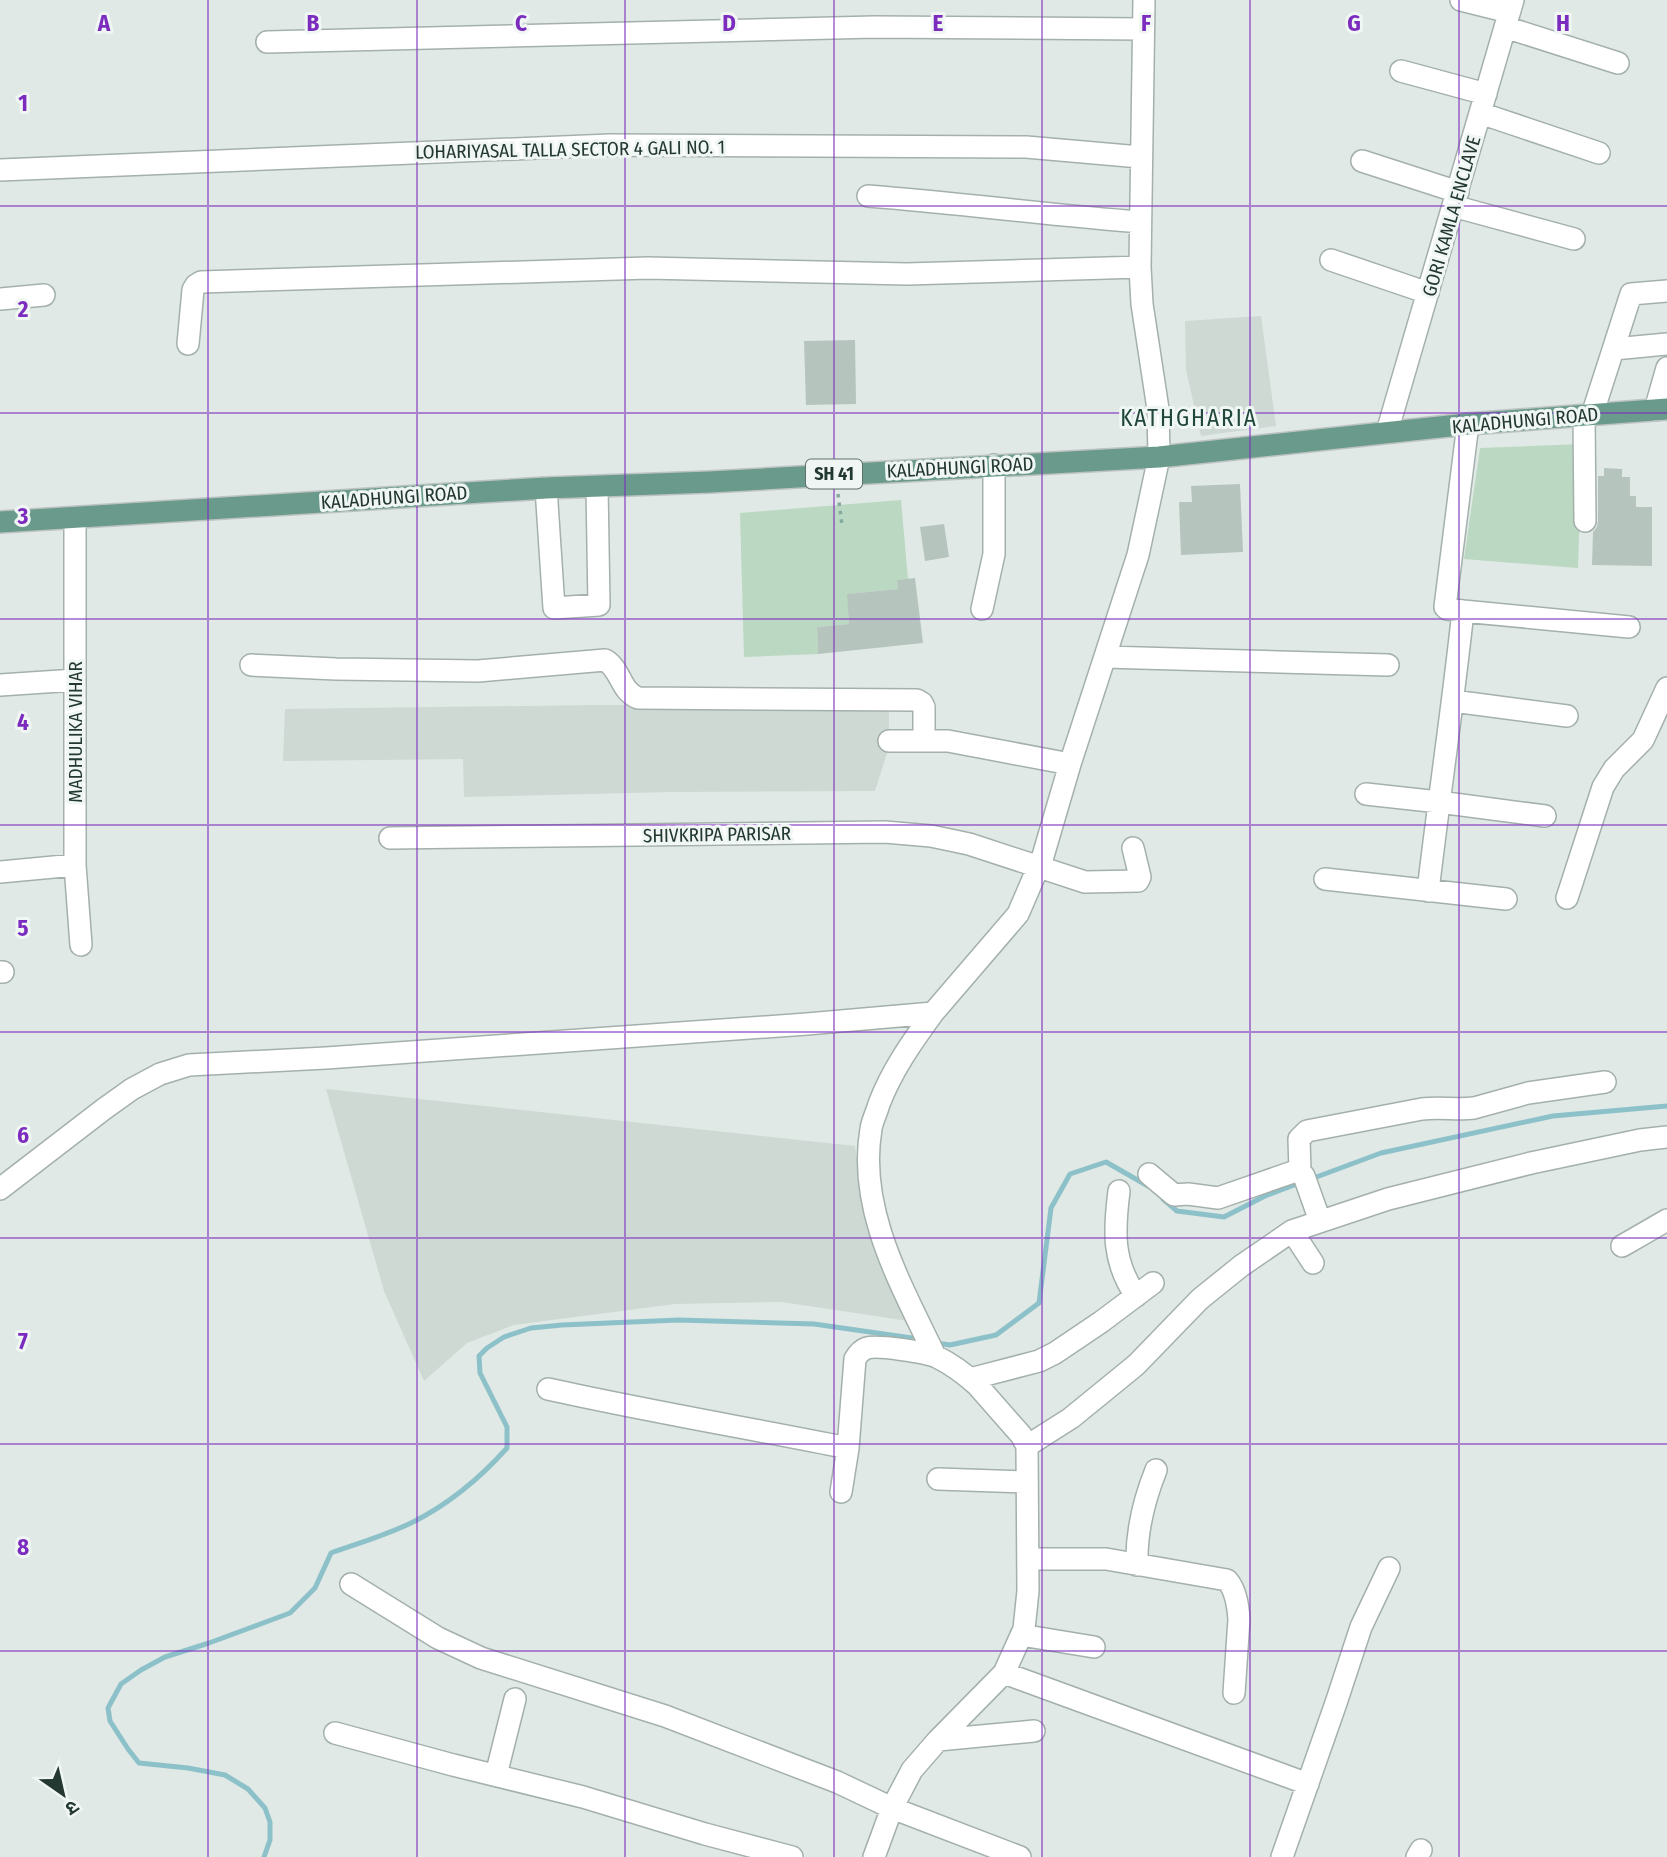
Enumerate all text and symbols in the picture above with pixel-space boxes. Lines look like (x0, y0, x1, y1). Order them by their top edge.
text: A (97, 9, 111, 37)
text: B (307, 9, 320, 37)
text: C (515, 9, 527, 37)
text: D (722, 9, 736, 37)
text: E (933, 9, 944, 37)
text: F (1141, 9, 1151, 37)
text: G (1347, 9, 1361, 37)
text: H (1556, 9, 1570, 37)
text: 1 (18, 89, 28, 117)
street label: GORI KAMLA ENCLAVE (1418, 133, 1485, 299)
street label: LOHARIYASAL TALLA SECTOR 4 GALI NO. 1 (415, 135, 725, 164)
text: 2 (17, 295, 29, 323)
street label: KALADHUNGI ROAD (1451, 403, 1599, 438)
district label: KATHGHARIA (1120, 404, 1258, 432)
street label: KALADHUNGI ROAD (886, 452, 1034, 483)
road number: SH 41 (806, 460, 862, 488)
street label: KALADHUNGI ROAD (320, 481, 468, 514)
text: 3 (17, 502, 29, 530)
street label: MADHULIKA VIHAR (64, 661, 87, 803)
text: 4 (17, 708, 29, 736)
street label: SHIVKRIPA PARISAR (643, 822, 791, 847)
text: 5 (17, 914, 29, 942)
text: 6 (17, 1121, 29, 1149)
text: 7 (18, 1327, 28, 1355)
text: 8 (17, 1533, 29, 1561)
north arrow (28, 1759, 98, 1829)
text: उ (60, 1795, 83, 1821)

